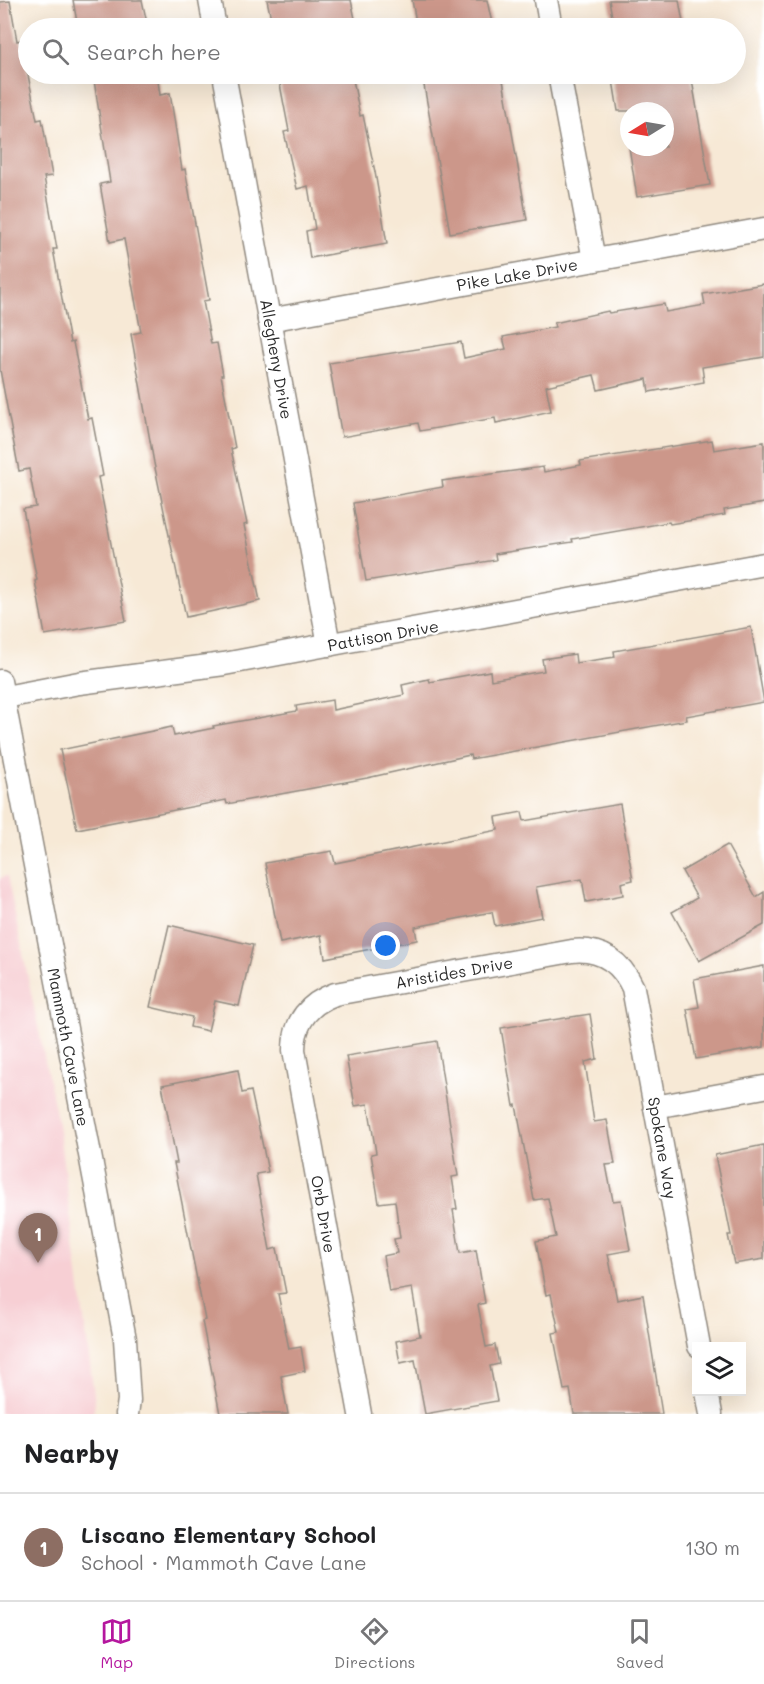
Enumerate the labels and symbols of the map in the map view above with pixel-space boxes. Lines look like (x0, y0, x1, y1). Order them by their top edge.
north arrow (620, 102, 674, 156)
street label: Pike Lake Drive (455, 253, 579, 295)
street label: Allegheny Drive (256, 297, 298, 421)
street label: Pattison Drive (326, 615, 440, 655)
your location (371, 931, 400, 960)
street label: Aristides Drive (394, 951, 514, 993)
street label: Mammoth Cave Lane (43, 966, 95, 1128)
street label: Spokane Way (644, 1095, 682, 1201)
street label: Orb Drive (307, 1174, 341, 1254)
pin: 1 (18, 1214, 57, 1263)

